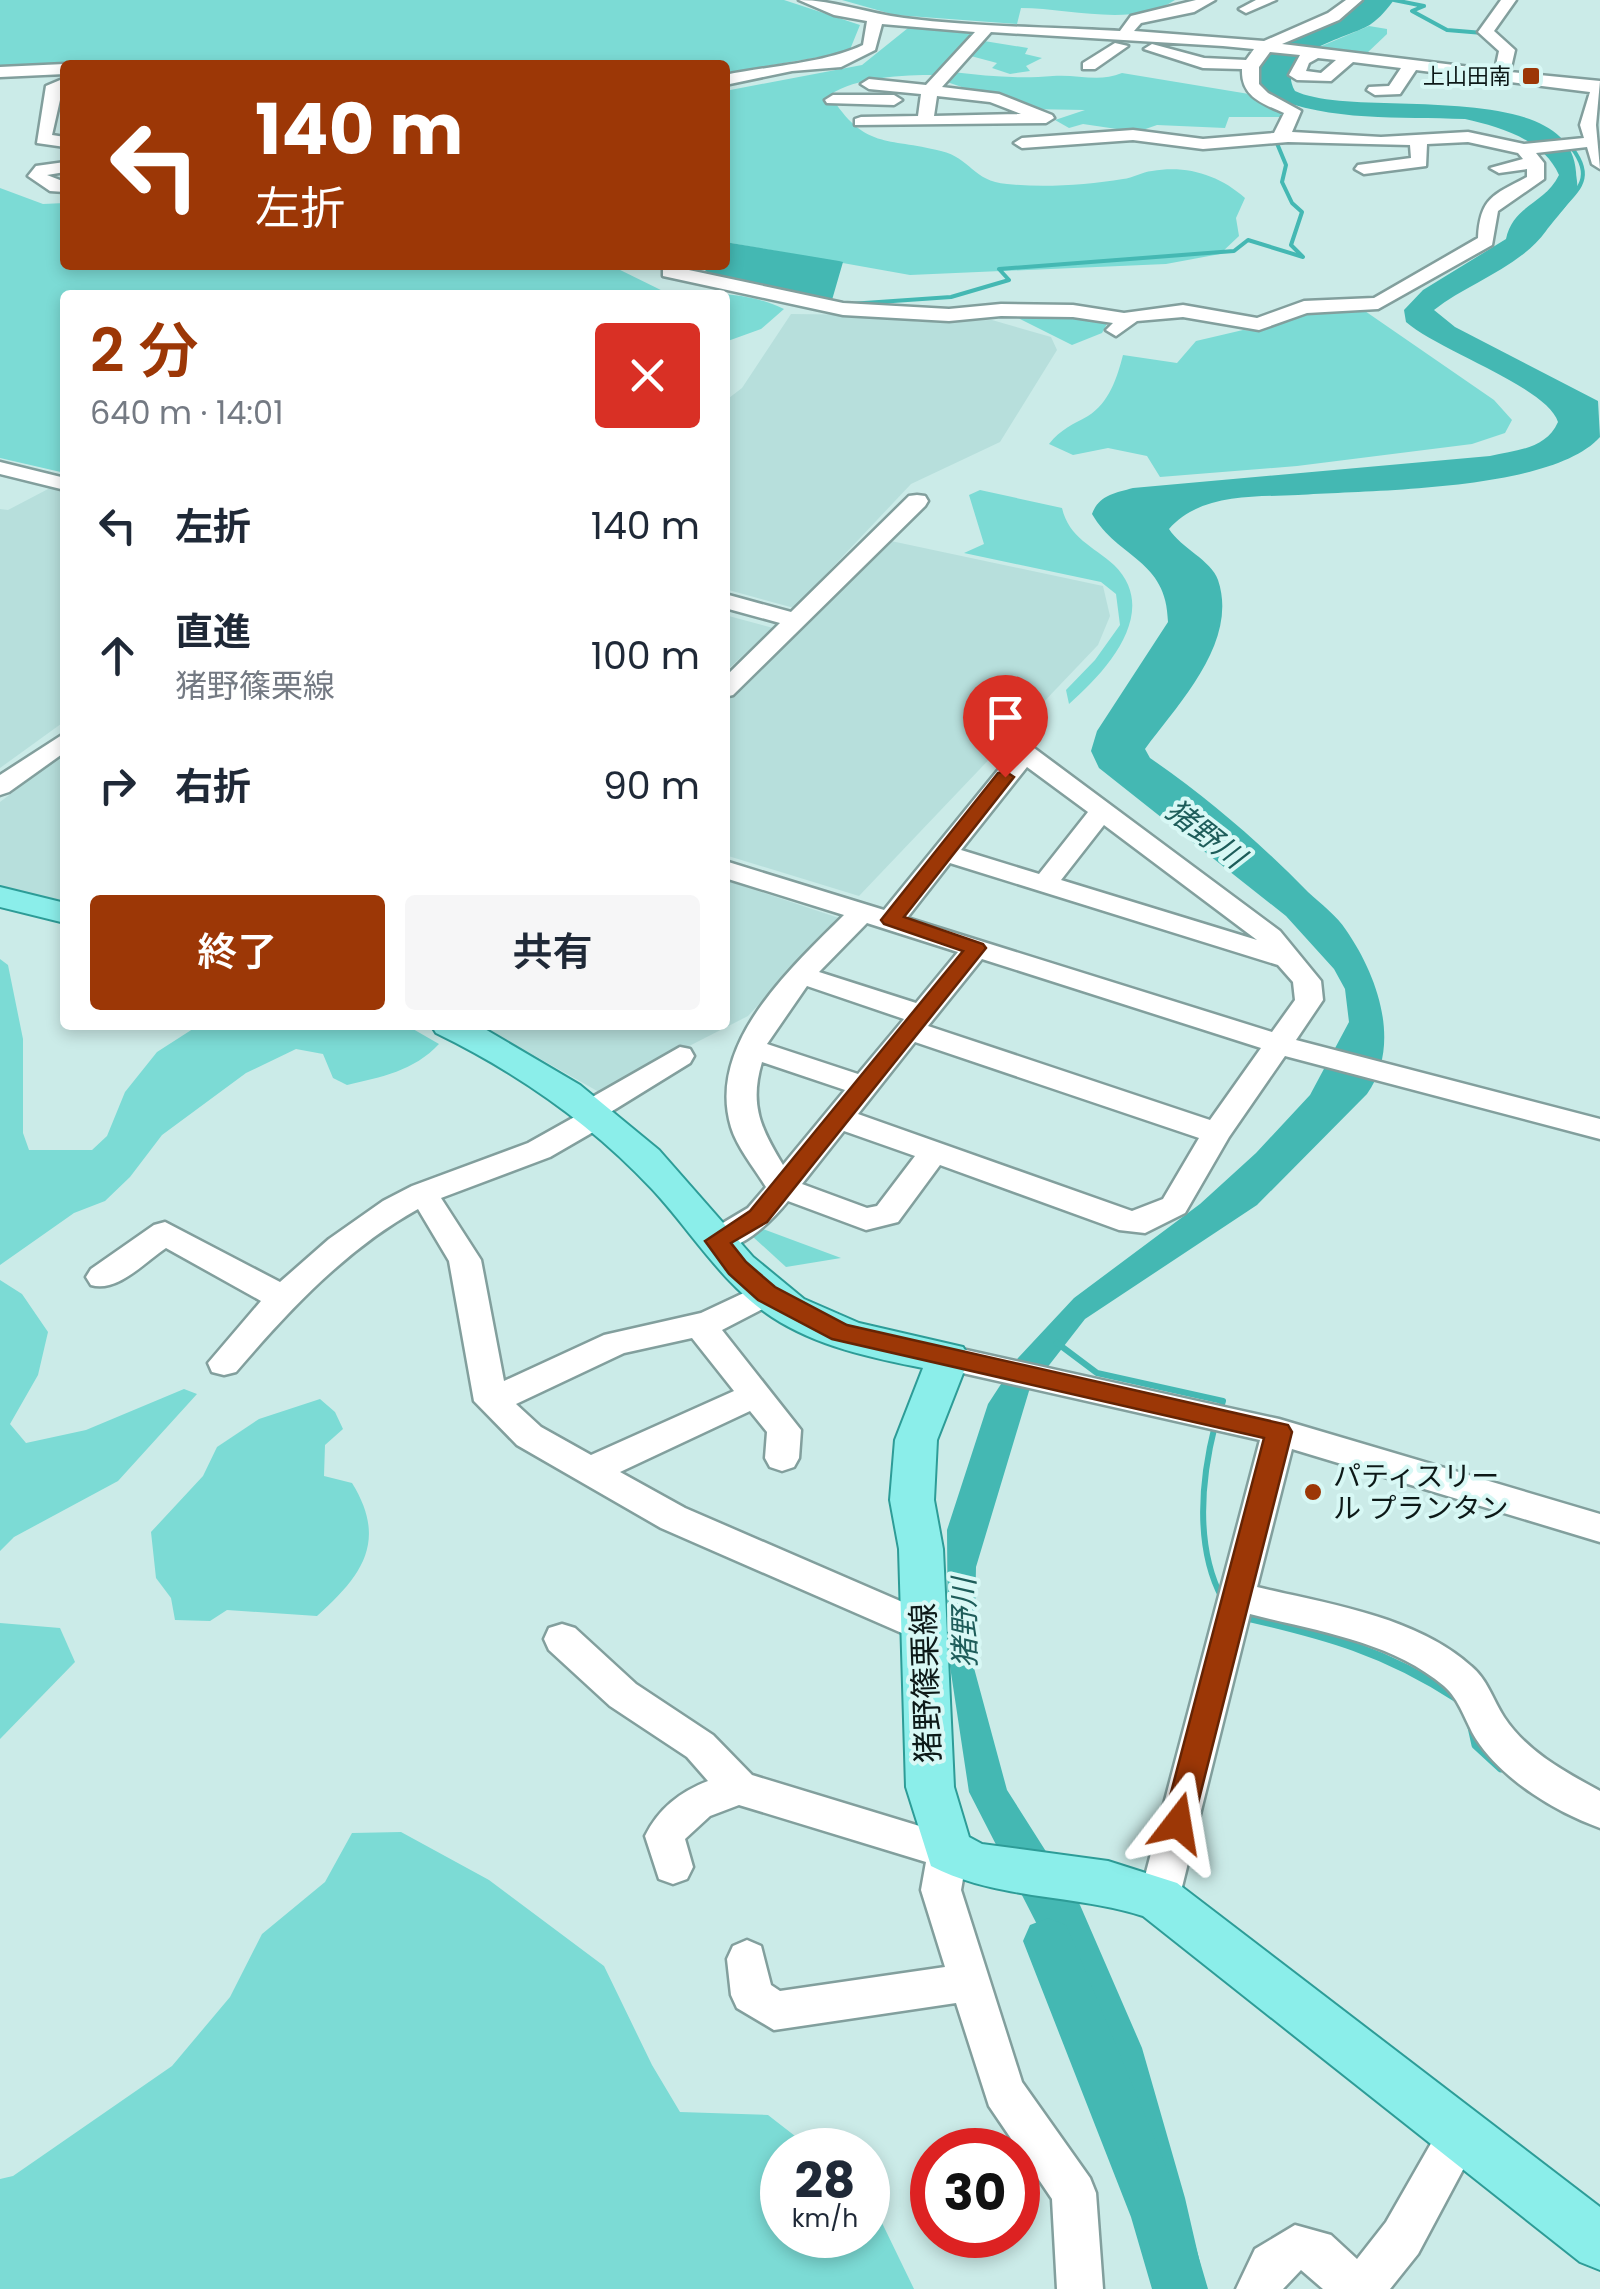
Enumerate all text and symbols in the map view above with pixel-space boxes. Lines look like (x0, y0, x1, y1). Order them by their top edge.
place label: 上山田南 (1423, 61, 1511, 92)
marker: 上山田南 (1520, 65, 1542, 87)
text: 140 m (255, 80, 463, 179)
icon: left (90, 100, 220, 230)
text: 左折 (255, 177, 345, 240)
text: 2 分 (90, 309, 199, 393)
button: close (595, 323, 700, 428)
text: 640 m · 14:01 (90, 390, 283, 435)
icon: left (90, 498, 145, 553)
text: 140 m (591, 499, 700, 552)
text: 左折 (175, 500, 251, 553)
text: 直進 (175, 605, 251, 658)
icon: ahead (90, 628, 145, 683)
text: 100 m (591, 629, 700, 682)
text: 猪野篠栗線 (175, 663, 335, 708)
pin (963, 675, 1048, 778)
icon: arrive (978, 690, 1033, 745)
icon: right (90, 758, 145, 813)
text: 90 m (603, 759, 700, 812)
text: 右折 (175, 760, 251, 813)
water label: 猪野川 (1157, 789, 1256, 880)
button: 終了 (90, 895, 385, 1010)
button: 共有 (405, 895, 700, 1010)
place label: パティスリー ル プランタン (1333, 1457, 1508, 1528)
marker: パティスリー ル プランタン (1302, 1481, 1324, 1503)
water label: 猪野川 (942, 1575, 987, 1668)
street label: 猪野篠栗線 (900, 1602, 951, 1764)
position arrow (1126, 1771, 1230, 1875)
speed limit sign: 30 (910, 2128, 1040, 2258)
text: 28 (795, 2145, 855, 2216)
text: km/h (792, 2201, 858, 2236)

